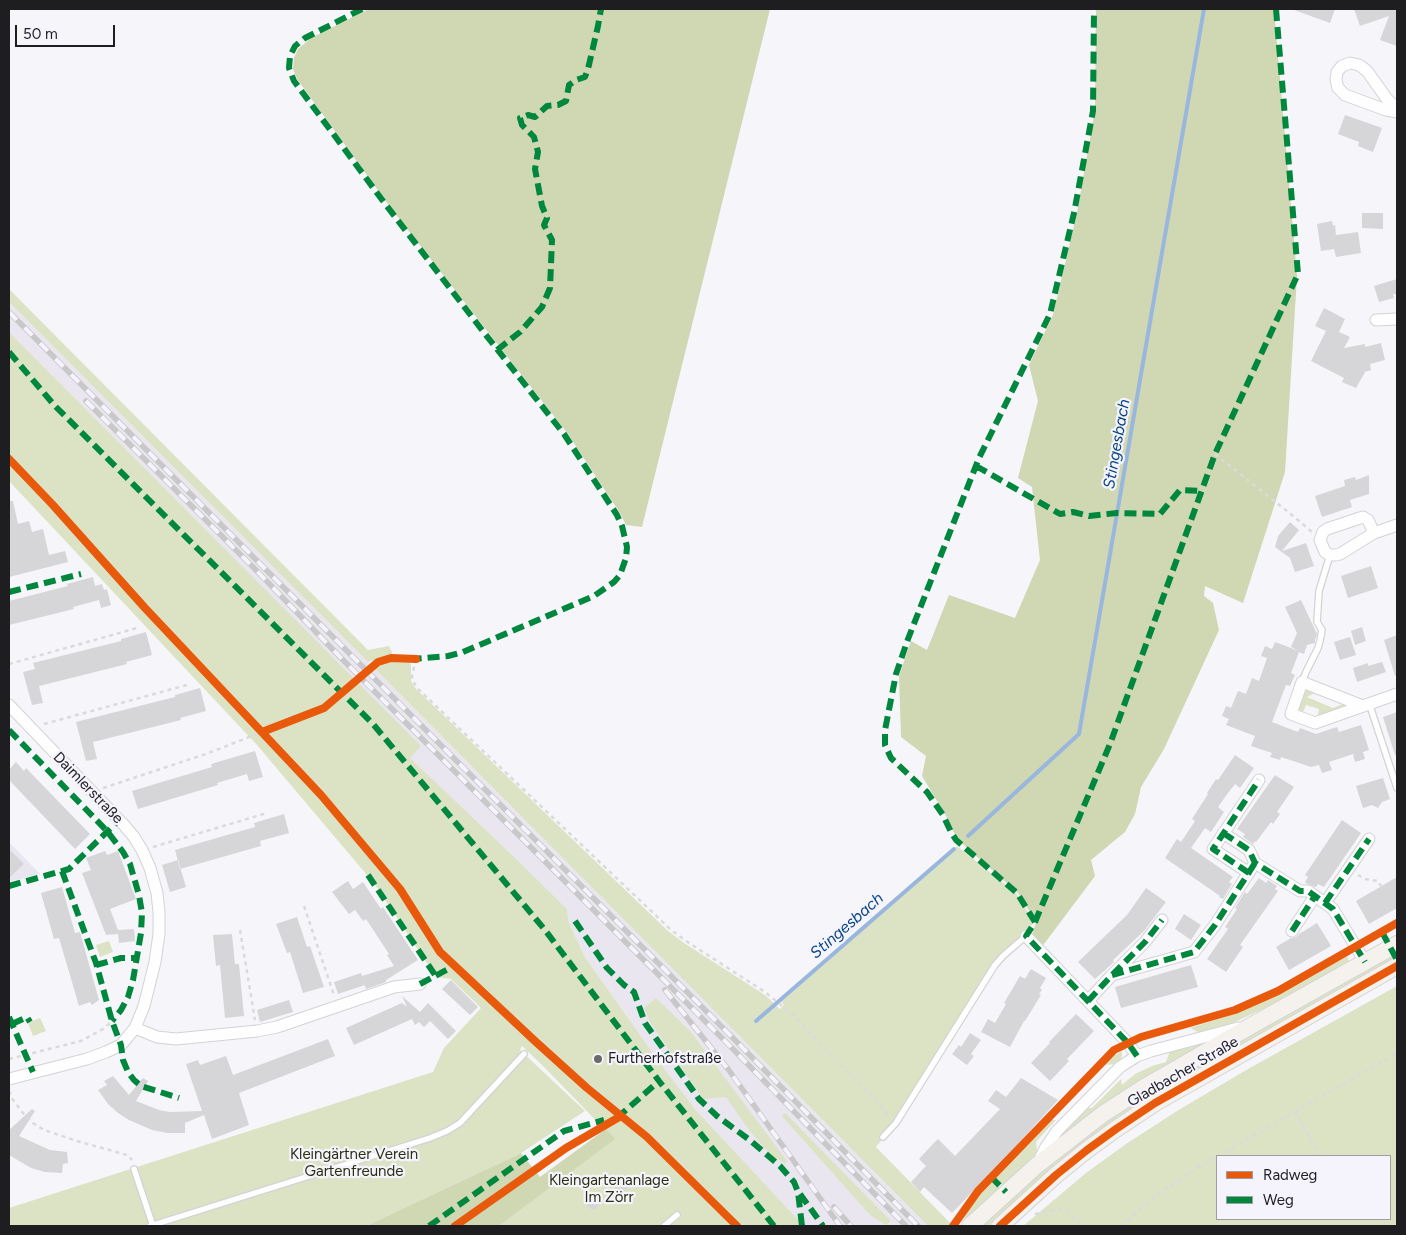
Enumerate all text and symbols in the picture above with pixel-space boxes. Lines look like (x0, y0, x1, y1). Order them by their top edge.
scale bar (18, 15, 118, 47)
text: 50 m (23, 25, 58, 43)
water label: Stingesbach (1100, 398, 1134, 490)
street label: Daimlerstraße (49, 748, 127, 828)
water label: Stingesbach (806, 889, 888, 963)
street label: Gladbacher Straße (1124, 1033, 1242, 1111)
place label: Furtherhofstraße (608, 1050, 721, 1068)
marker: Furtherhofstraße (592, 1053, 604, 1065)
park label: Kleingärtner Verein Gartenfreunde (290, 1146, 418, 1181)
legend (1216, 1155, 1391, 1220)
text: Radweg (1263, 1166, 1317, 1184)
park label: Kleingartenanlage Im Zörr (549, 1172, 669, 1207)
text: Weg (1263, 1191, 1294, 1209)

